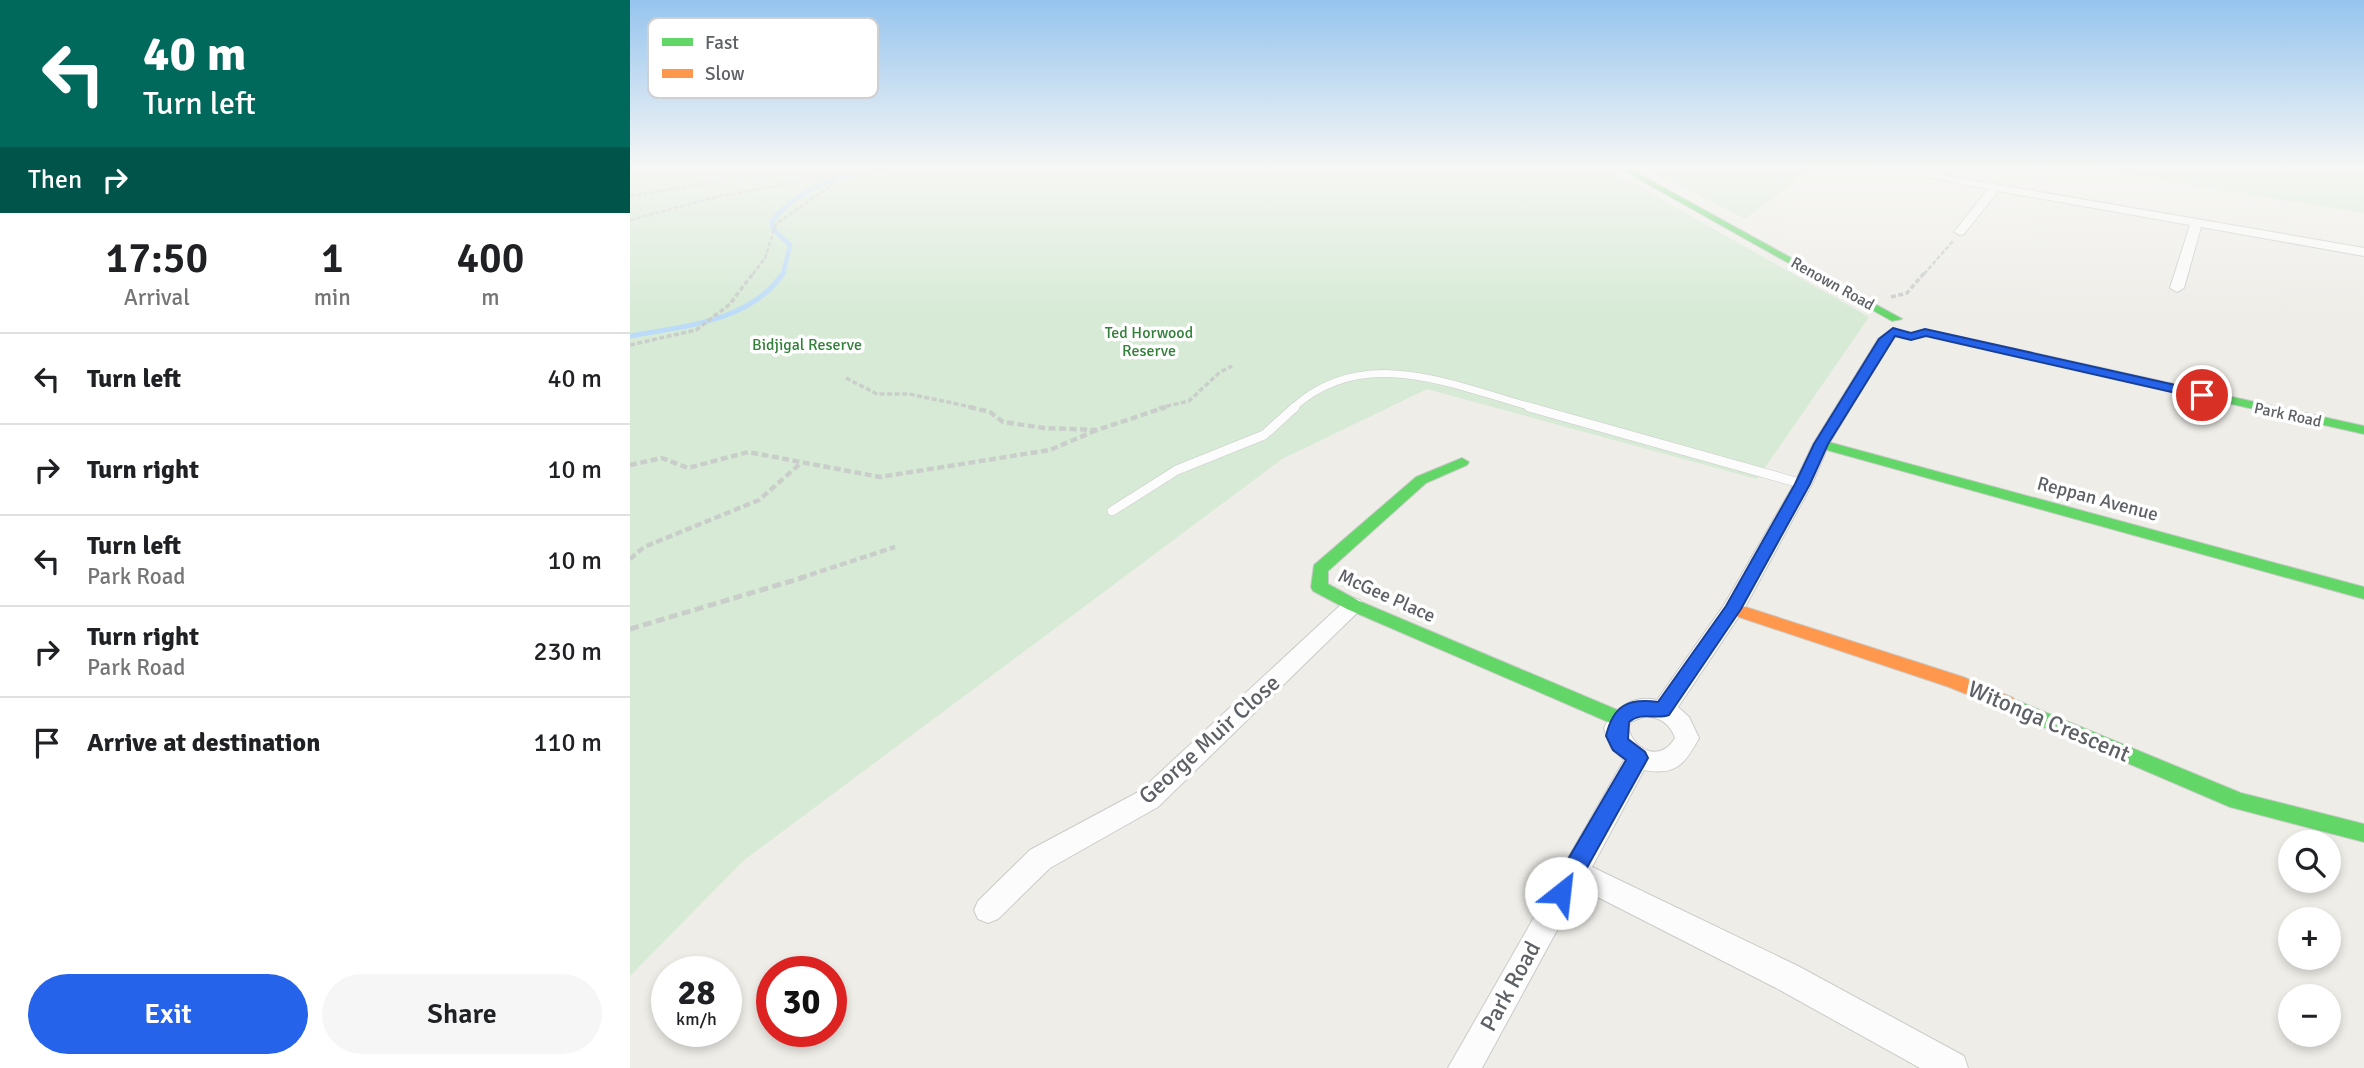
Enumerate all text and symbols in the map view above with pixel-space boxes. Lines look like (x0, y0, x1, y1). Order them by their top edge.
legend (648, 18, 878, 98)
text: 40 m (143, 24, 246, 84)
icon: left (28, 28, 119, 119)
text: Fast (705, 31, 739, 55)
text: Slow (705, 62, 745, 86)
text: Turn left (143, 84, 256, 123)
icon: right (96, 161, 134, 199)
text: Then (28, 164, 82, 196)
text: 17:50 (106, 233, 208, 284)
text: 1 (321, 233, 344, 284)
text: 400 (456, 233, 524, 284)
street label: Renown Road (1787, 253, 1878, 315)
text: Arrival (124, 283, 190, 312)
text: min (314, 283, 351, 312)
text: m (481, 283, 500, 312)
park label: Ted Horwood Reserve (1105, 323, 1193, 361)
park label: Bidjigal Reserve (752, 335, 862, 355)
icon: left (28, 360, 66, 398)
text: Turn left (87, 363, 181, 395)
text: 40 m (547, 363, 602, 395)
pin (2172, 365, 2232, 425)
icon: arrive (2183, 376, 2221, 414)
street label: Park Road (2252, 398, 2323, 432)
icon: right (28, 451, 66, 489)
text: Turn right (87, 454, 199, 486)
text: 10 m (547, 454, 602, 486)
street label: Reppan Avenue (2035, 471, 2161, 527)
text: Turn left (87, 530, 181, 562)
icon: left (28, 542, 66, 580)
text: 10 m (547, 545, 602, 577)
text: Park Road (87, 562, 186, 591)
street label: McGee Place (1334, 564, 1439, 628)
text: Turn right (87, 621, 199, 653)
icon: right (28, 633, 66, 671)
text: 230 m (533, 636, 602, 668)
text: Park Road (87, 653, 186, 682)
street label: George Muir Close (1133, 668, 1286, 810)
street label: Witonga Crescent (1963, 674, 2134, 769)
icon: arrive (28, 724, 66, 762)
text: Arrive at destination (87, 727, 320, 759)
text: 110 m (533, 727, 602, 759)
map controls (2278, 830, 2341, 1047)
button: search (2278, 830, 2341, 893)
position arrow (1524, 856, 1598, 930)
button: + (2278, 907, 2341, 970)
street label: Park Road (1474, 936, 1547, 1036)
speed limit sign: 30 (756, 956, 847, 1047)
text: 28 (678, 971, 715, 1014)
button: Exit (28, 974, 308, 1054)
button: Share (322, 974, 602, 1054)
button: − (2278, 984, 2341, 1047)
text: km/h (676, 1008, 717, 1030)

